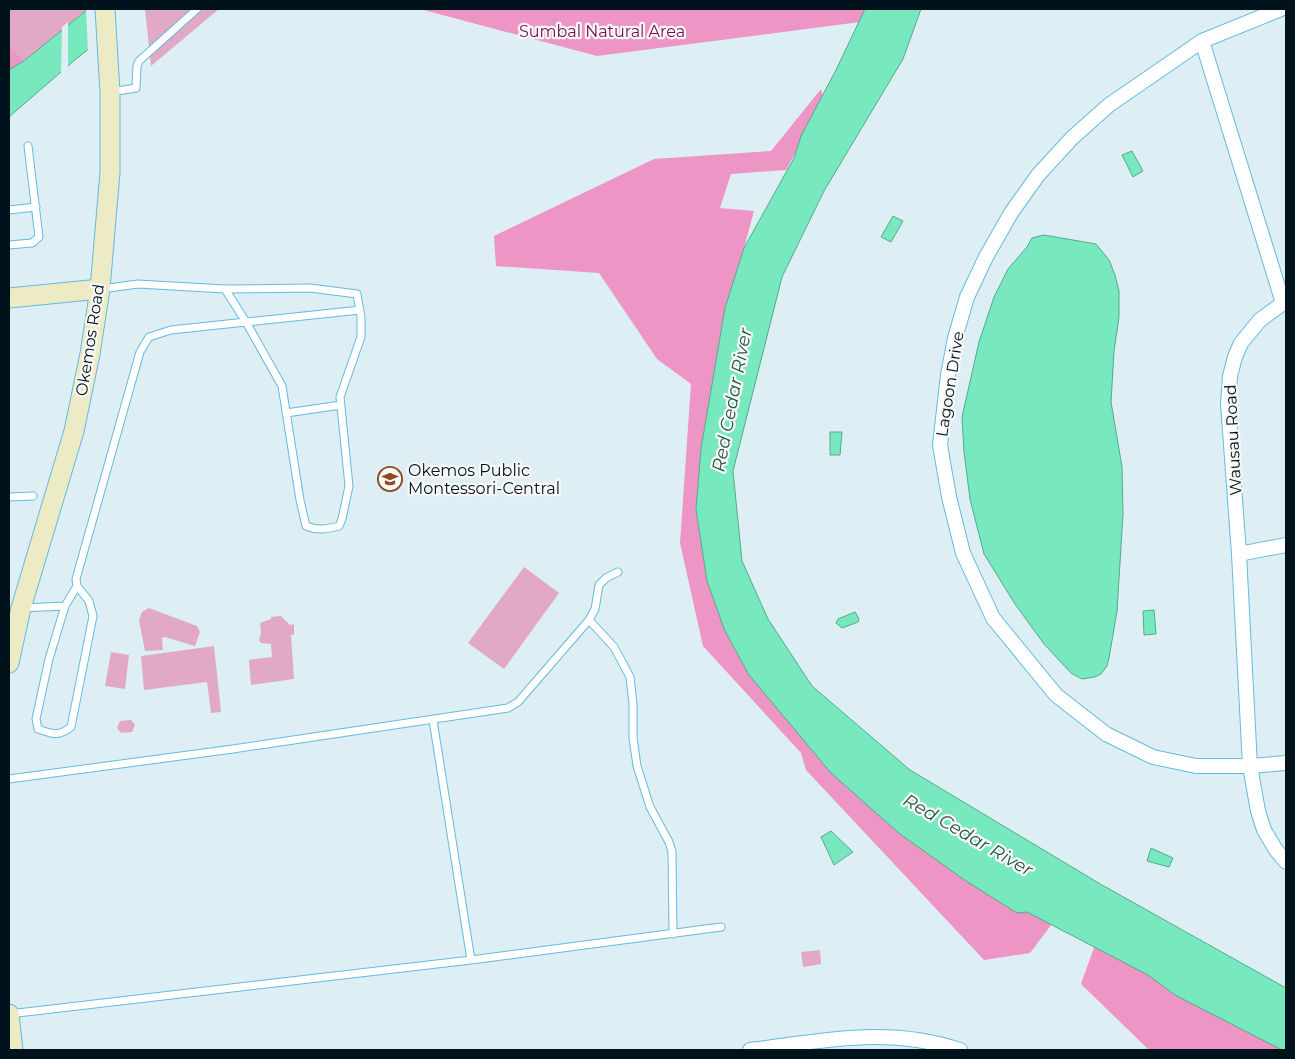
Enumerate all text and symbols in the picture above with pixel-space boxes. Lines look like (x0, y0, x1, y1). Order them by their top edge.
park label: Sumbal Natural Area (519, 22, 685, 41)
street label: Okemos Road (72, 283, 108, 397)
water label: Red Cedar River (707, 325, 757, 474)
street label: Lagoon Drive (932, 330, 968, 438)
street label: Wausau Road (1221, 384, 1245, 496)
place label: Okemos Public Montessori-Central (408, 461, 560, 498)
school or university icon: Okemos Public Montessori-Central (377, 466, 403, 492)
water label: Red Cedar River (899, 789, 1037, 881)

